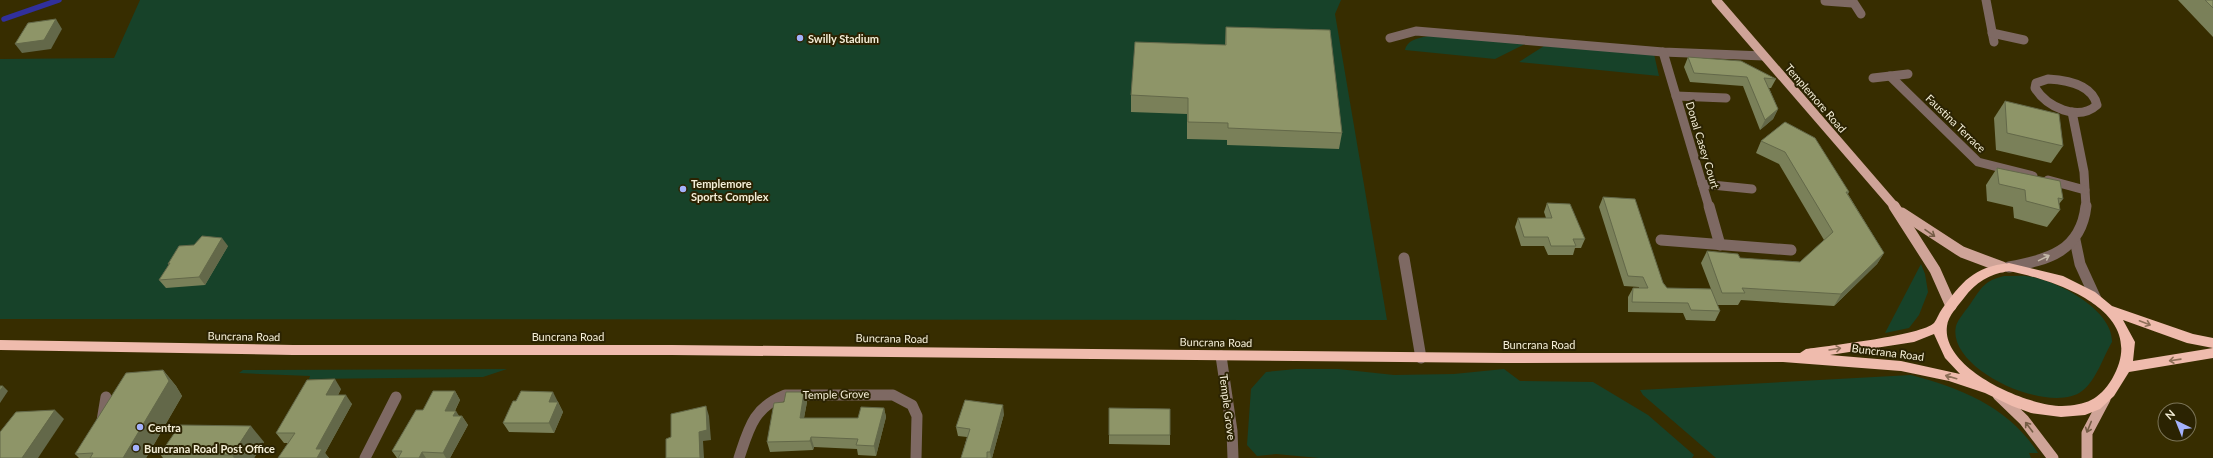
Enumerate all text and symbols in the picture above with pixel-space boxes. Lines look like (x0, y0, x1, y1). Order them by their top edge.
place label: Swilly Stadium (808, 32, 879, 45)
marker: Swilly Stadium (795, 33, 805, 43)
street label: Templemore Road (1783, 61, 1849, 135)
street label: Faustina Terrace (1923, 91, 1989, 155)
street label: Donal Casey Court (1684, 100, 1722, 190)
place label: Templemore Sports Complex (691, 177, 769, 203)
marker: Templemore Sports Complex (678, 184, 688, 194)
one-way arrow (1924, 229, 1935, 237)
one-way arrow (2038, 254, 2050, 261)
one-way arrow (2138, 320, 2151, 327)
street label: Buncrana Road (208, 329, 280, 343)
street label: Buncrana Road (532, 330, 604, 343)
street label: Buncrana Road (856, 331, 928, 345)
street label: Buncrana Road (1180, 335, 1252, 349)
street label: Buncrana Road (1503, 338, 1575, 351)
street label: Buncrana Road (1851, 341, 1925, 363)
one-way arrow (1829, 345, 1842, 353)
one-way arrow (2169, 357, 2182, 364)
street label: Temple Grove (1217, 373, 1239, 441)
one-way arrow (1945, 373, 1958, 380)
street label: Temple Grove (803, 387, 870, 401)
north arrow (2157, 402, 2197, 442)
text: N (2162, 407, 2177, 422)
one-way arrow (2085, 420, 2093, 432)
place label: Centra (148, 421, 181, 434)
one-way arrow (2025, 421, 2034, 432)
marker: Centra (135, 422, 145, 432)
place label: Buncrana Road Post Office (144, 442, 275, 455)
marker: Buncrana Road Post Office (131, 443, 141, 453)

